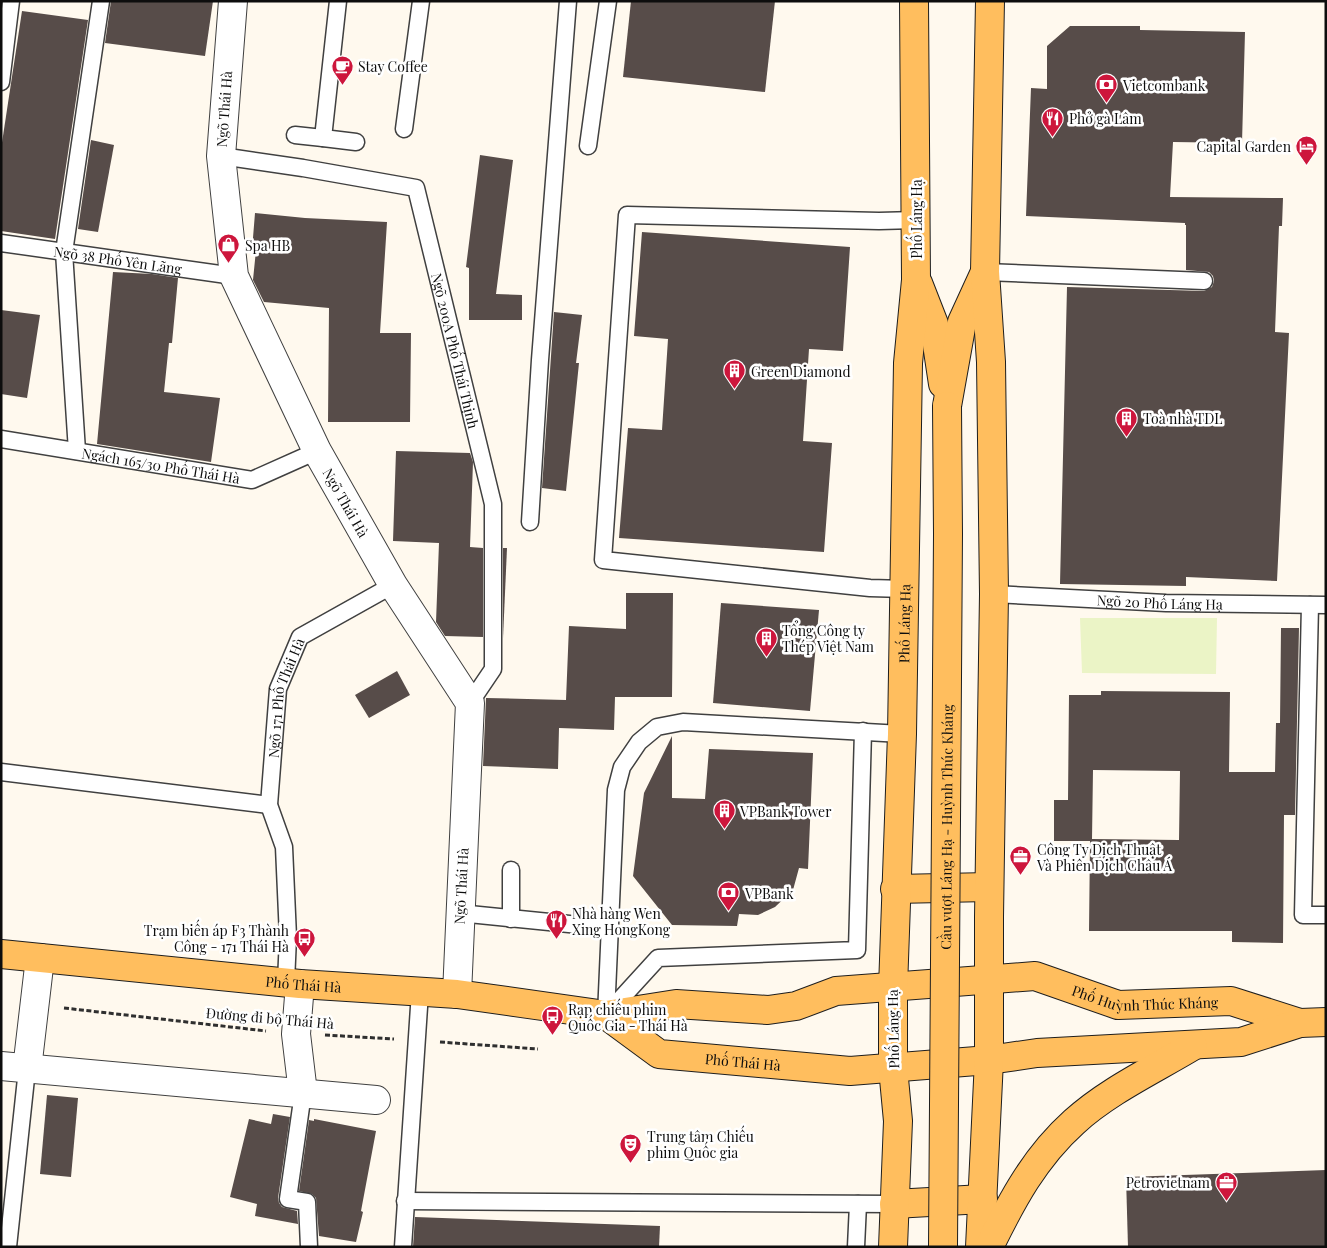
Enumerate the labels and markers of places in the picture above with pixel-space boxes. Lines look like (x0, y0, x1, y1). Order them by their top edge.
cafe icon: Stay Coffee (330, 54, 354, 85)
place label: Stay Coffee (358, 57, 428, 76)
bank icon: Vietcombank (1095, 73, 1119, 104)
place label: Vietcombank (1122, 76, 1206, 95)
restaurant icon: Phở gà Lâm (1041, 106, 1065, 137)
place label: Phở gà Lâm (1069, 109, 1142, 128)
hotel icon: Capital Garden (1295, 134, 1319, 165)
place label: Capital Garden (1196, 137, 1292, 156)
shop icon: Spa HB (217, 233, 241, 264)
place label: Spa HB (245, 236, 291, 255)
building icon: Green Diamond (723, 359, 747, 390)
place label: Green Diamond (751, 362, 851, 381)
building icon: Toà nhà TDL (1115, 406, 1139, 437)
place label: Toà nhà TDL (1143, 409, 1223, 428)
place label: Tổng Công ty Thép Việt Nam (782, 620, 874, 656)
building icon: Tổng Công ty Thép Việt Nam (754, 626, 778, 657)
building icon: VPBank Tower (712, 799, 736, 830)
place label: VPBank Tower (739, 802, 832, 821)
place label: Công Ty Dịch Thuật Và Phiên Dịch Châu Á (1036, 840, 1172, 875)
office icon: Công Ty Dịch Thuật Và Phiên Dịch Châu Á (1009, 845, 1033, 876)
bank icon: VPBank (717, 881, 741, 912)
place label: VPBank (744, 884, 794, 903)
place label: Nhà hàng Wen Xing HongKong (572, 904, 671, 939)
restaurant icon: Nhà hàng Wen Xing HongKong (544, 909, 568, 940)
place label: Trạm biến áp F3 Thành Công - 171 Thái Hà (144, 919, 290, 956)
bus stop icon: Trạm biến áp F3 Thành Công - 171 Thái Hà (293, 926, 317, 957)
place label: Rạp chiếu phim Quốc Gia - Thái Hà (568, 998, 688, 1035)
bus stop icon: Rạp chiếu phim Quốc Gia - Thái Hà (540, 1005, 564, 1036)
place label: Trung tâm Chiếu phim Quốc gia (647, 1125, 754, 1162)
theatre icon: Trung tâm Chiếu phim Quốc gia (619, 1132, 643, 1163)
office icon: Petrovietnam (1214, 1170, 1238, 1201)
place label: Petrovietnam (1126, 1173, 1211, 1192)

